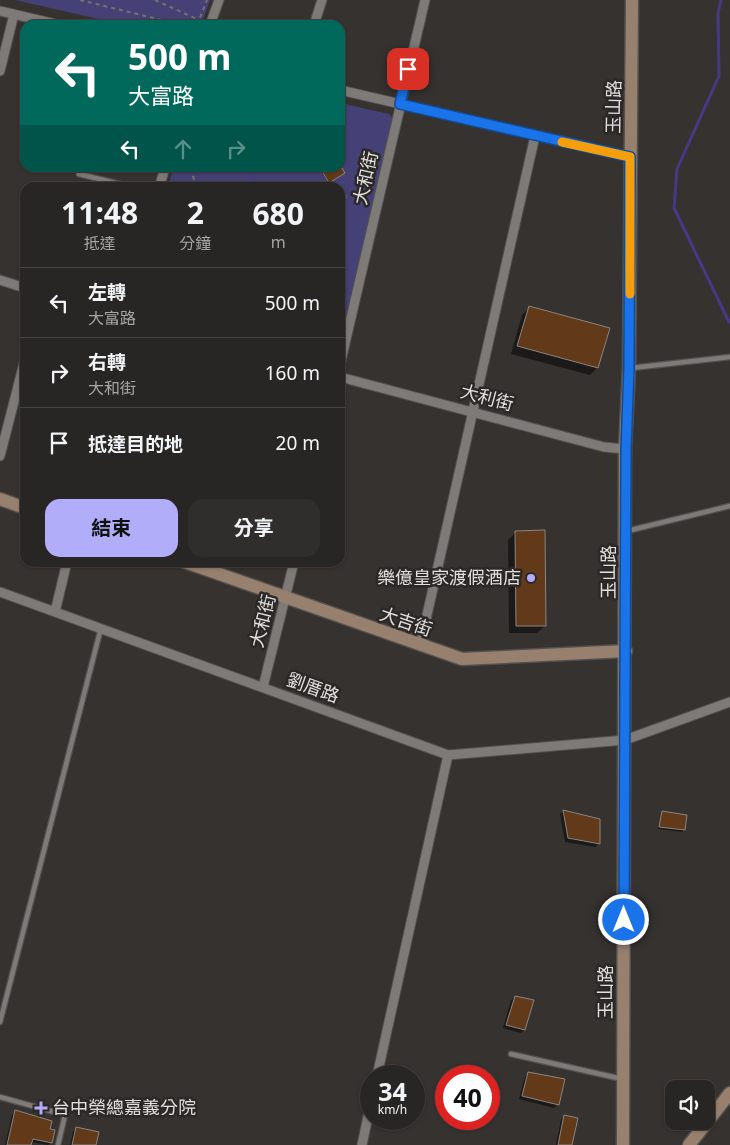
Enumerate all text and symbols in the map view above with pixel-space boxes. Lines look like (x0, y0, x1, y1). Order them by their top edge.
text: 500 m (128, 33, 231, 80)
icon: left (45, 40, 110, 105)
pin (387, 48, 429, 90)
icon: arrive (394, 55, 422, 83)
text: 大富路 (128, 80, 194, 110)
street label: 玉山路 (601, 80, 625, 134)
icon: left (116, 135, 144, 163)
icon: ahead (169, 135, 197, 163)
icon: right (222, 135, 250, 163)
street label: 大和街 (347, 149, 383, 207)
text: 11:48 (61, 192, 138, 233)
text: 2 (187, 192, 204, 233)
text: 680 (252, 193, 304, 234)
text: m (271, 231, 286, 253)
text: 抵達 (84, 232, 116, 254)
text: 分鐘 (179, 232, 211, 254)
text: 左轉 (88, 279, 126, 305)
icon: left (45, 289, 73, 317)
text: 500 m (265, 290, 320, 316)
text: 大富路 (88, 307, 136, 329)
text: 右轉 (88, 349, 126, 375)
icon: right (45, 359, 73, 387)
text: 160 m (265, 360, 320, 386)
text: 大和街 (88, 377, 136, 399)
street label: 大利街 (458, 378, 516, 416)
icon: arrive (45, 429, 73, 457)
text: 20 m (276, 430, 320, 456)
text: 抵達目的地 (88, 431, 183, 457)
button: 結束 (45, 499, 178, 557)
button: 分享 (188, 499, 320, 557)
street label: 玉山路 (596, 545, 620, 599)
place label: 樂億皇家渡假酒店 (377, 565, 521, 589)
marker: 樂億皇家渡假酒店 (525, 572, 537, 584)
street label: 大和街 (244, 592, 280, 650)
street label: 大吉街 (377, 601, 436, 641)
street label: 劉厝路 (284, 667, 343, 708)
position arrow (597, 893, 649, 945)
street label: 玉山路 (593, 965, 617, 1019)
speed limit sign: 40 (435, 1065, 500, 1130)
text: 34 (378, 1074, 407, 1108)
map controls (665, 1080, 715, 1130)
button: sound (665, 1080, 715, 1130)
place label: 台中榮總嘉義分院 (52, 1095, 196, 1119)
marker: 台中榮總嘉義分院 (34, 1101, 48, 1115)
text: km/h (378, 1101, 407, 1118)

